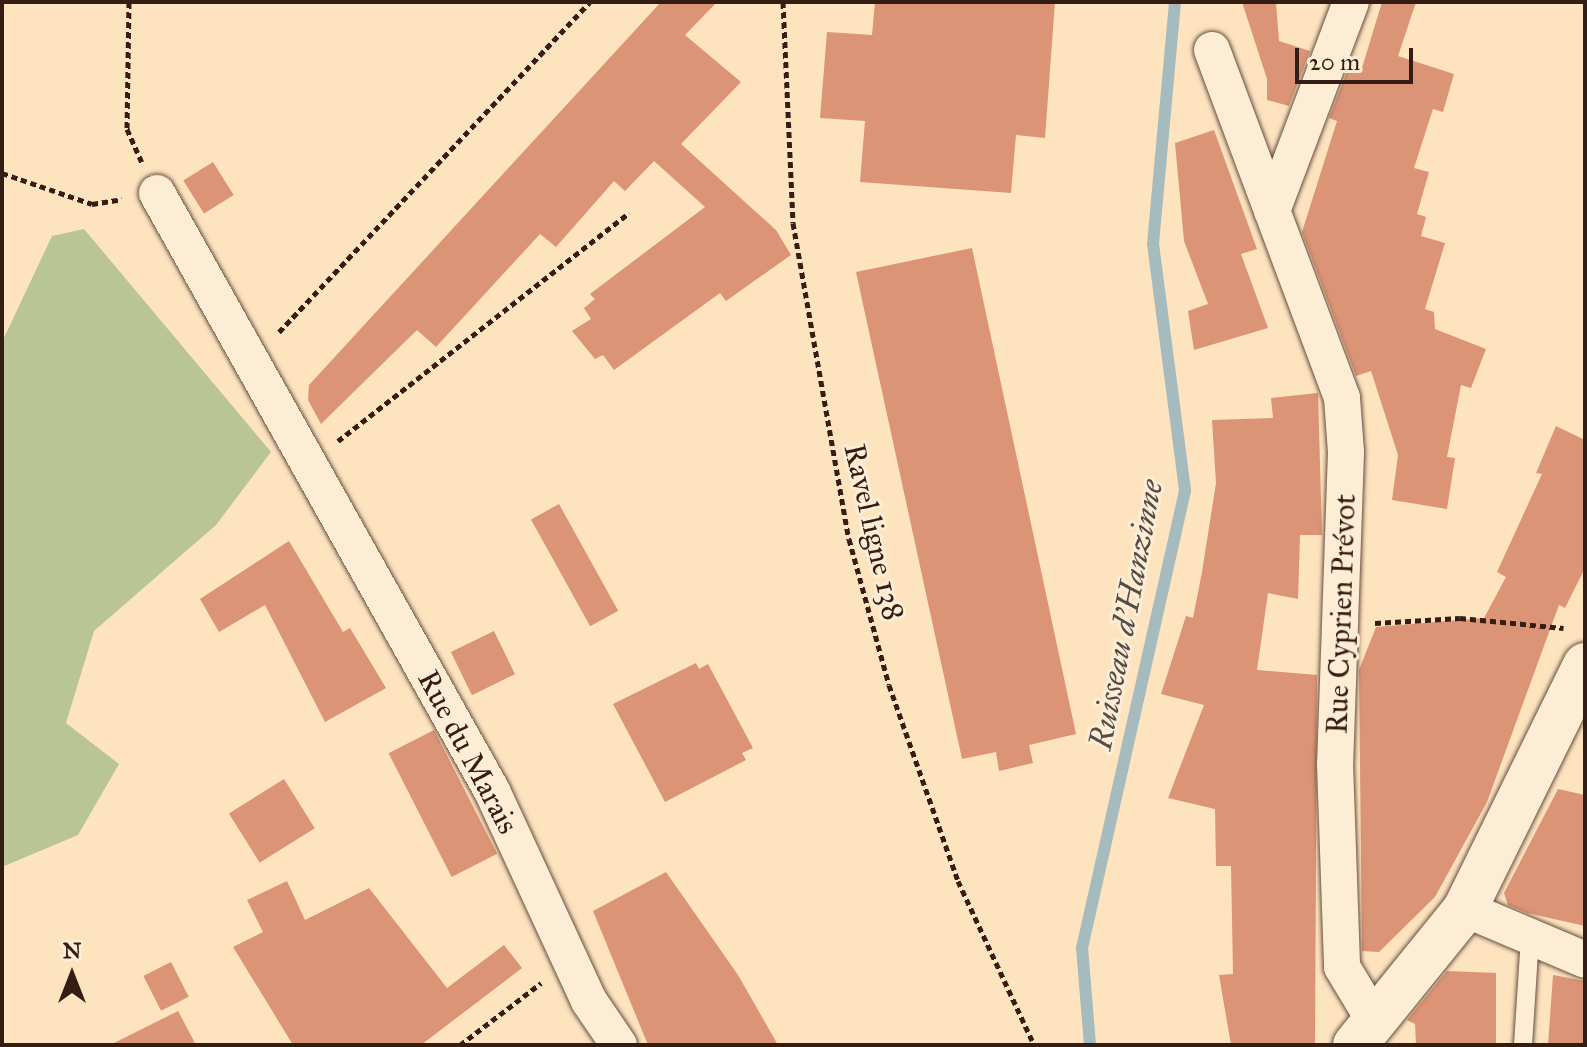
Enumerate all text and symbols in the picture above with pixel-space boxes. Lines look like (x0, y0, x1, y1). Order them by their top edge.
scale bar (1299, 32, 1417, 82)
text: 20 m (1309, 47, 1360, 77)
street label: Ravel ligne 138 (836, 440, 912, 624)
water label: Ruisseau d'Hanzinne (1082, 477, 1172, 753)
street label: Rue Cyprien Prévot (1319, 493, 1363, 735)
street label: Rue du Marais (410, 664, 526, 840)
north arrow (32, 935, 112, 1015)
text: N (63, 937, 81, 964)

